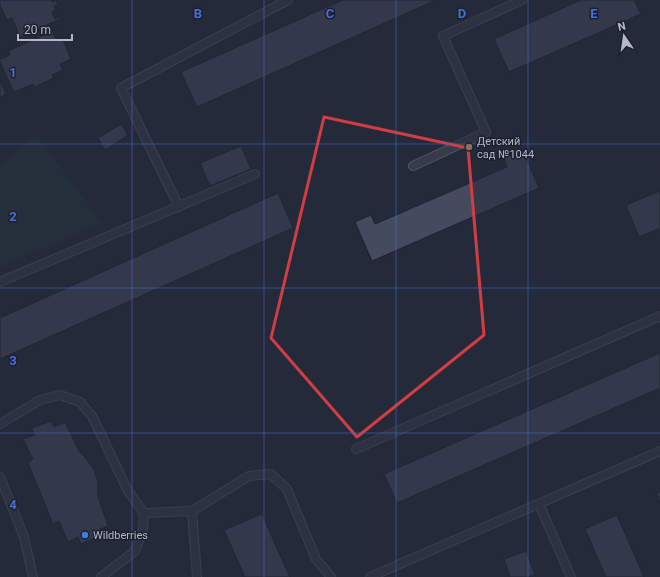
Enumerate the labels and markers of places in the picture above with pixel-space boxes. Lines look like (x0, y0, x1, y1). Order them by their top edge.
place label: Детский сад №1044 (477, 135, 534, 161)
marker: Детский сад №1044 (464, 142, 474, 152)
place label: Wildberries (93, 529, 148, 542)
marker: Wildberries (80, 530, 90, 540)

